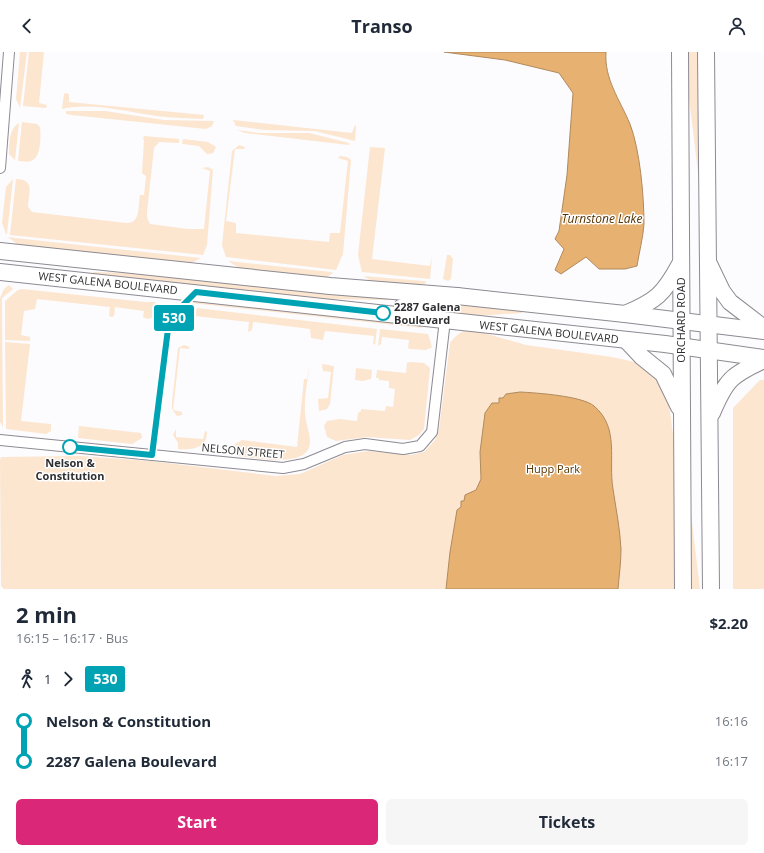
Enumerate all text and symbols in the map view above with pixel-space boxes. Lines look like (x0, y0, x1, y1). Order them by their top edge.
text: Transo (351, 14, 413, 38)
icon: back (16, 15, 38, 37)
icon: person (726, 15, 748, 37)
water label: Turnstone Lake (562, 210, 642, 227)
street label: WEST GALENA BOULEVARD (38, 268, 178, 297)
street label: ORCHARD ROAD (673, 277, 688, 363)
place label: 2287 Galena Boulevard (394, 299, 460, 327)
line badge: 530 (151, 305, 197, 331)
marker: 2287 Galena Boulevard (375, 305, 391, 321)
text: 530 (162, 308, 186, 327)
street label: WEST GALENA BOULEVARD (479, 317, 619, 346)
marker: Nelson & Constitution (62, 439, 78, 455)
street label: NELSON STREET (201, 439, 285, 462)
place label: Nelson & Constitution (36, 455, 104, 483)
park label: Hupp Park (526, 461, 580, 476)
text: 2 min (16, 599, 77, 629)
text: $2.20 (709, 613, 748, 633)
text: 16:15 – 16:17 · Bus (16, 629, 128, 647)
icon: walk (16, 668, 38, 690)
icon: forward (57, 668, 79, 690)
text: 530 (93, 669, 117, 688)
text: 1 (44, 670, 51, 688)
text: Nelson & Constitution (46, 711, 211, 731)
text: 16:16 (715, 712, 748, 730)
text: 2287 Galena Boulevard (46, 751, 217, 771)
text: 16:17 (715, 752, 748, 770)
button: Start (16, 799, 378, 845)
button: Tickets (386, 799, 748, 845)

